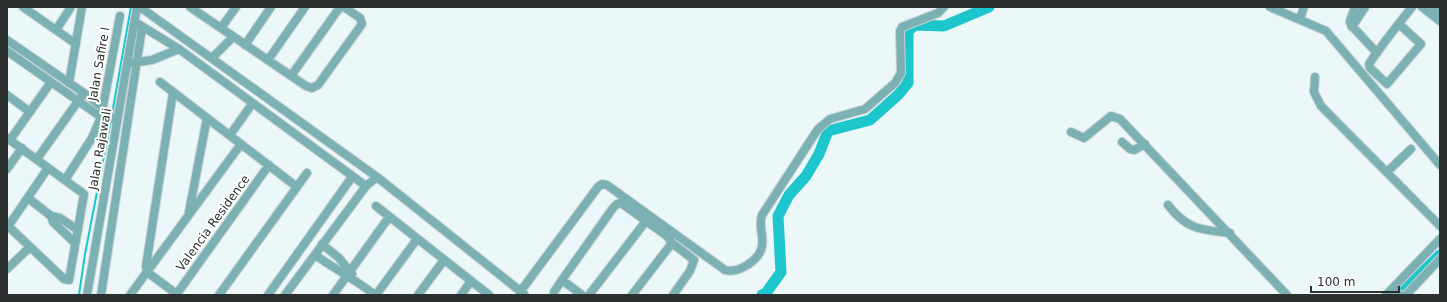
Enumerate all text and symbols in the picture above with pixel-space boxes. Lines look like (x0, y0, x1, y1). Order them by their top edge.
street label: Jalan Safire I (85, 26, 112, 103)
street label: Jalan Rajawali (86, 107, 114, 192)
street label: Valencia Residence (173, 172, 253, 274)
scale bar (1311, 268, 1399, 294)
text: 100 m (1317, 275, 1355, 289)

